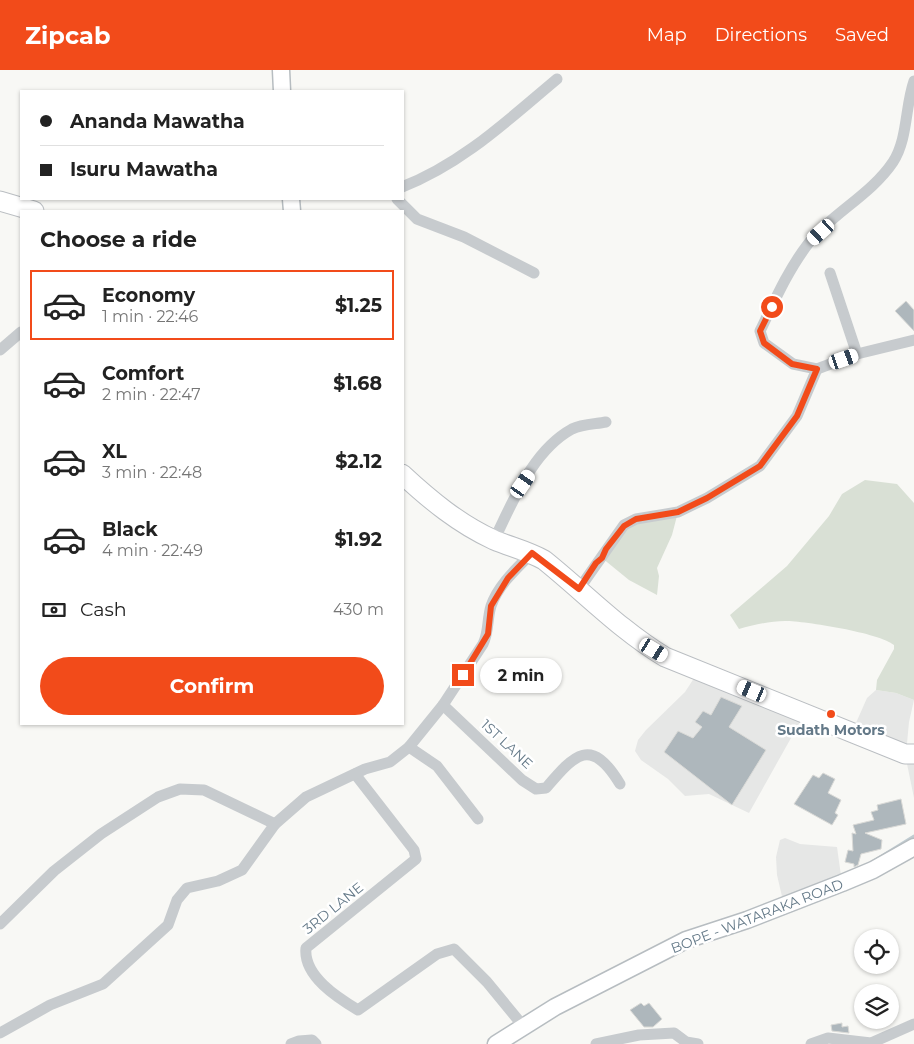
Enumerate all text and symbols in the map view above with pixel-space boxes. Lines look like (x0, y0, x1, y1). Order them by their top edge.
text: Zipcab (25, 21, 110, 50)
text: Map (647, 24, 687, 46)
text: Directions (715, 24, 807, 46)
text: Saved (835, 24, 889, 46)
text: Ananda Mawatha (70, 110, 245, 133)
text: Isuru Mawatha (70, 158, 218, 181)
car (804, 216, 837, 248)
text: Choose a ride (40, 226, 197, 253)
icon: car (42, 283, 87, 328)
text: Economy (102, 284, 195, 307)
text: $1.25 (335, 294, 382, 317)
route start (761, 296, 783, 318)
text: 1 min · 22:46 (102, 307, 198, 326)
car (827, 347, 860, 371)
icon: car (42, 361, 87, 406)
text: Comfort (102, 362, 184, 385)
text: $1.68 (333, 372, 382, 395)
text: 2 min · 22:47 (102, 385, 201, 404)
icon: car (42, 439, 87, 484)
text: XL (102, 440, 127, 463)
text: $2.12 (335, 450, 382, 473)
text: 3 min · 22:48 (102, 463, 202, 482)
car (508, 467, 537, 501)
icon: car (42, 517, 87, 562)
text: Black (102, 518, 158, 541)
text: $1.92 (334, 528, 382, 551)
text: 4 min · 22:49 (102, 541, 203, 560)
icon: cash (40, 596, 68, 624)
text: Cash (80, 598, 127, 621)
text: 430 m (333, 600, 384, 619)
car (637, 636, 670, 664)
button: Confirm (40, 657, 384, 715)
callout: 2 min (480, 658, 563, 692)
route end (452, 664, 474, 686)
text: 2 min (498, 666, 544, 685)
car (735, 678, 768, 704)
marker: Sudath Motors (825, 708, 837, 720)
street label: 1ST LANE (477, 716, 537, 772)
place label: Sudath Motors (777, 721, 885, 739)
street label: BOPE - WATARAKA ROAD (668, 875, 846, 957)
street label: 3RD LANE (299, 878, 367, 938)
map controls (854, 929, 899, 1029)
button: locate (854, 929, 899, 974)
button: layers (854, 984, 899, 1029)

